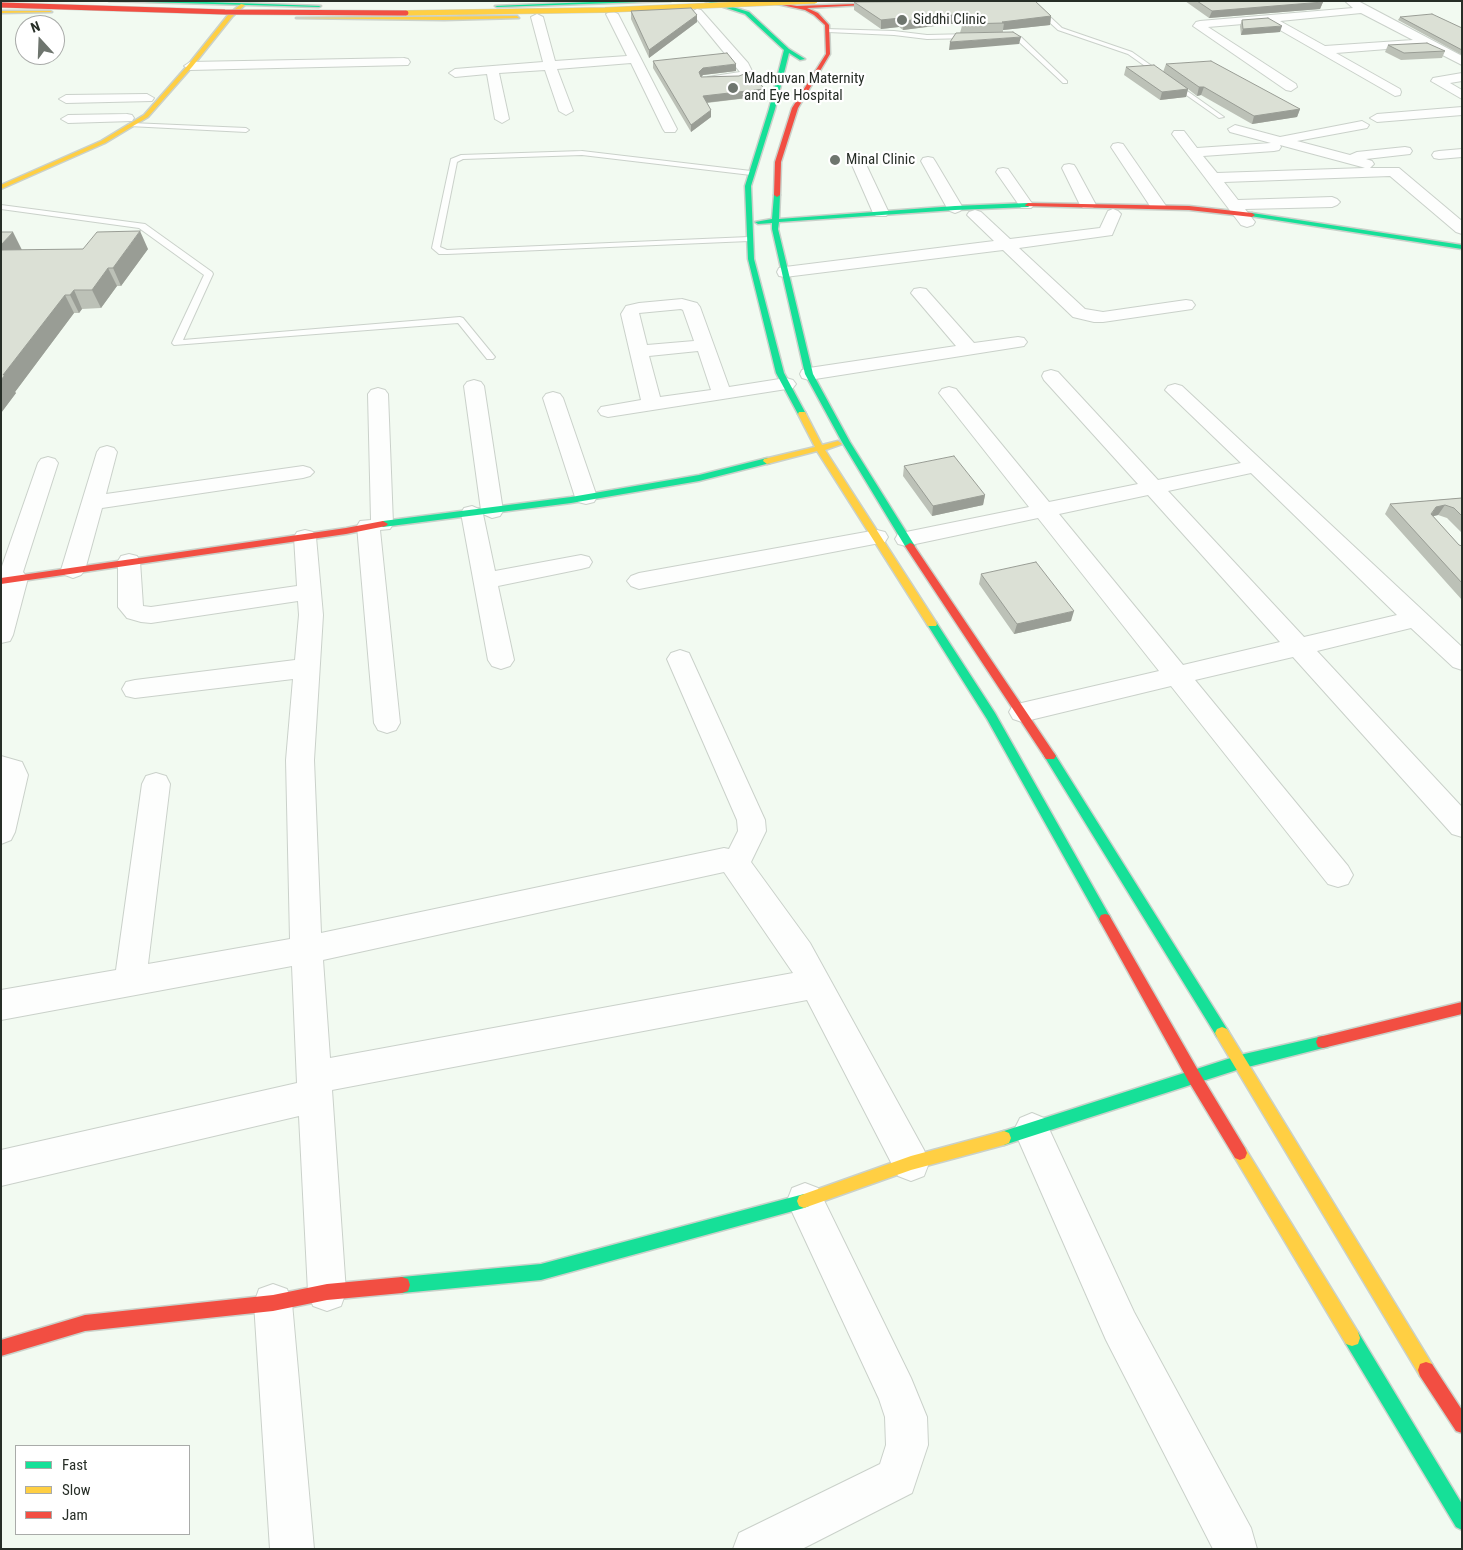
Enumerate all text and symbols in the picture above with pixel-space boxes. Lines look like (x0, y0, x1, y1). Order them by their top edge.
place label: Siddhi Clinic (913, 11, 986, 29)
marker: Siddhi Clinic (895, 13, 909, 27)
north arrow (15, 15, 65, 65)
text: N (28, 18, 42, 36)
place label: Madhuvan Maternity and Eye Hospital (744, 70, 865, 105)
marker: Madhuvan Maternity and Eye Hospital (726, 81, 740, 95)
place label: Minal Clinic (846, 151, 915, 169)
marker: Minal Clinic (828, 153, 842, 167)
legend (15, 1445, 190, 1535)
text: Fast (62, 1456, 87, 1474)
text: Slow (62, 1481, 91, 1499)
text: Jam (62, 1506, 88, 1524)

